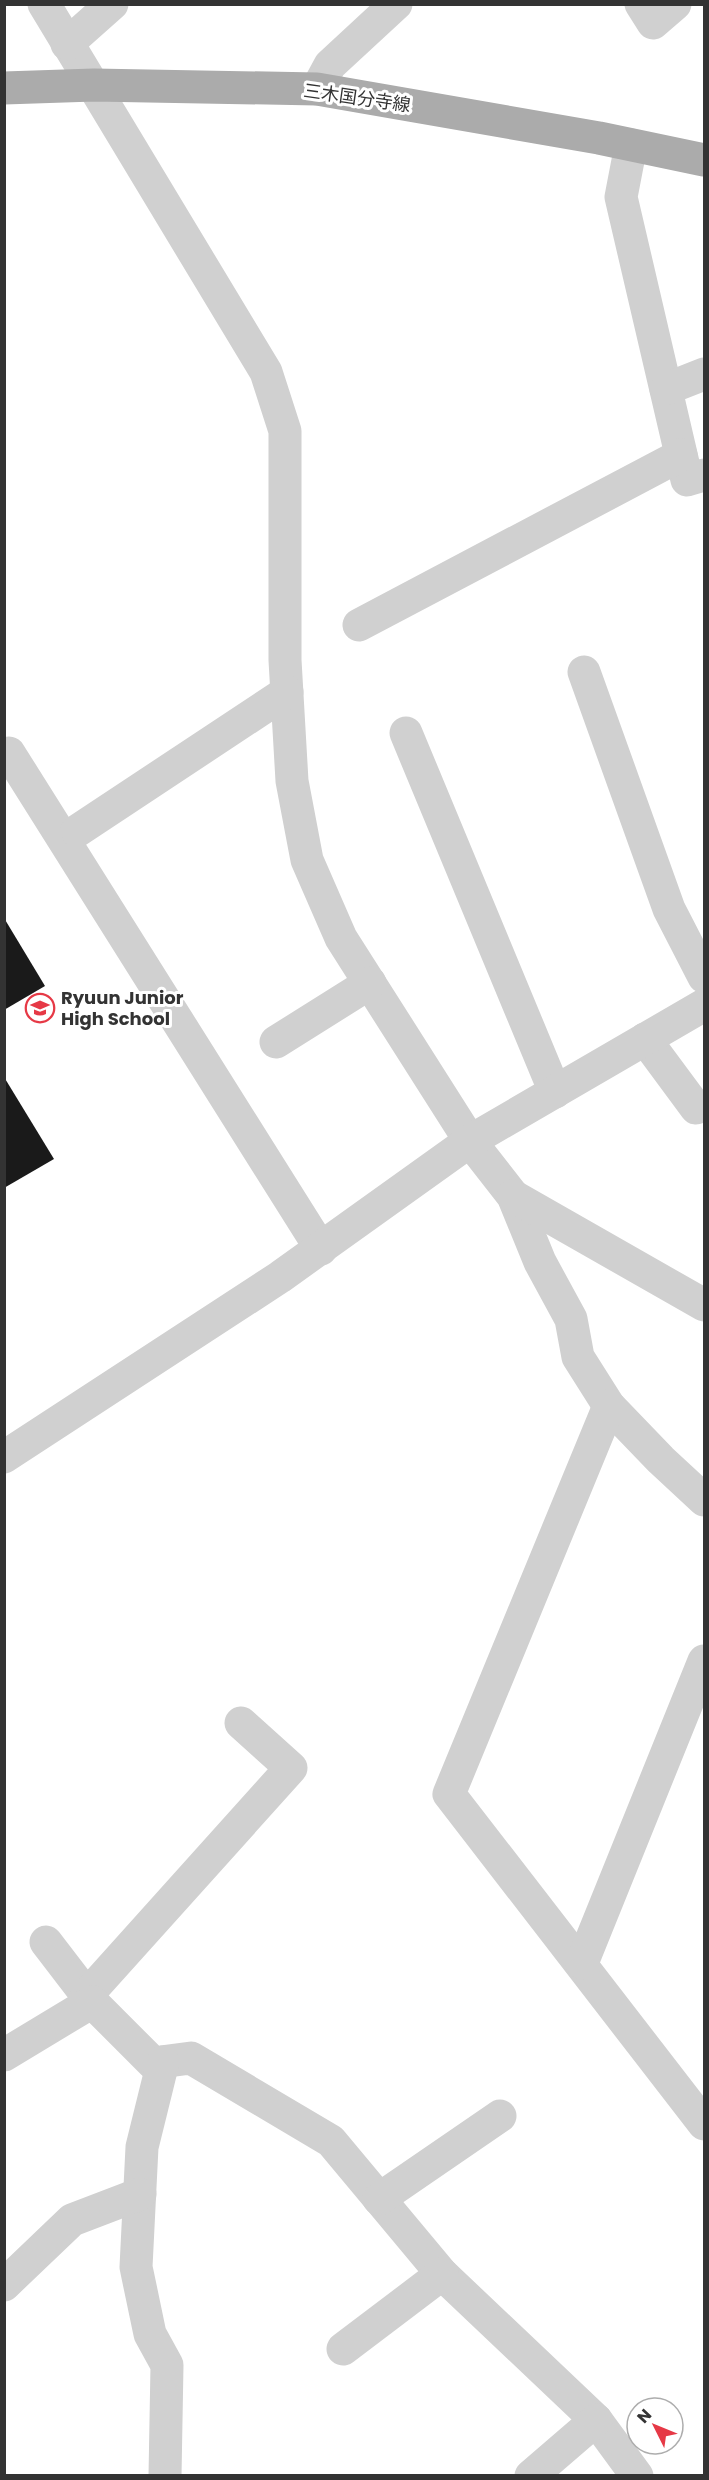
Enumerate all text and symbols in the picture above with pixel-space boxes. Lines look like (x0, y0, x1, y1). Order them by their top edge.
street label: 三木国分寺線 (302, 78, 412, 117)
place label: Ryuun Junior High School (61, 985, 184, 1031)
school or university icon: Ryuun Junior High School (24, 992, 56, 1024)
north arrow (625, 2396, 685, 2456)
text: N (632, 2404, 657, 2428)

